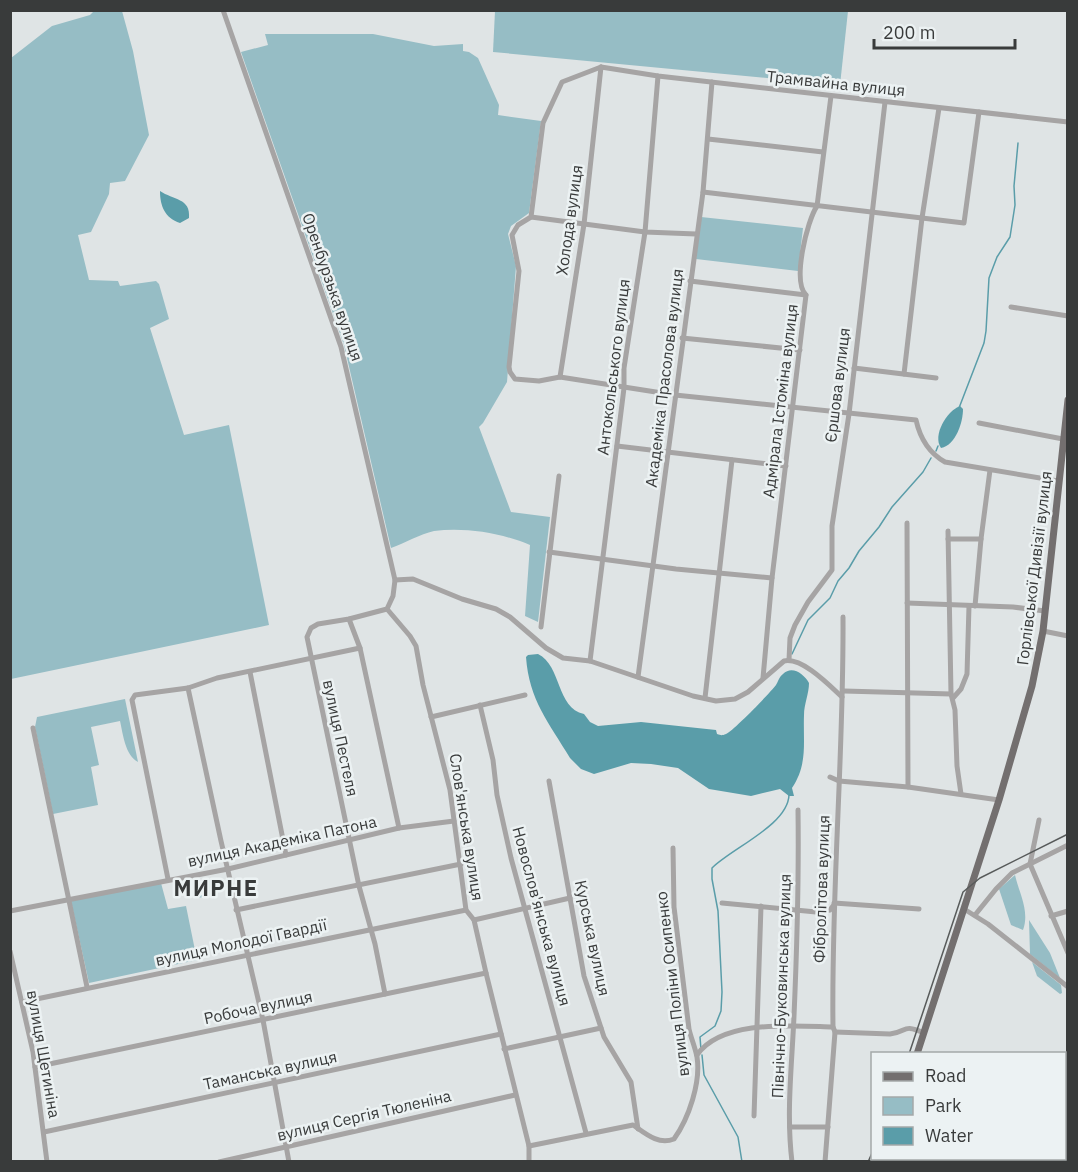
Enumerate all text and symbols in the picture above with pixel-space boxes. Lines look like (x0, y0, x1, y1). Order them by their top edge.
scale bar (874, 12, 1015, 50)
text: 200 m (883, 21, 935, 44)
street label: Трамвайна вулиця (766, 66, 906, 100)
street label: Холода вулиця (551, 163, 587, 277)
street label: Оренбурзька вулиця (298, 210, 368, 364)
street label: Академіка Прасолова вулиця (641, 267, 687, 489)
street label: Антокольського вулиця (592, 278, 634, 456)
street label: Адмірала Істоміна вулиця (758, 303, 802, 499)
street label: Єршова вулиця (820, 327, 854, 443)
street label: Горлівської Дивізії вулиця (1012, 470, 1056, 666)
street label: вулиця Пестеля (319, 678, 363, 798)
street label: Слов'янська вулиця (445, 752, 489, 902)
street label: вулиця Академіка Патона (186, 811, 379, 871)
street label: Фібролітова вулиця (808, 815, 834, 963)
street label: Новослов'янська вулиця (508, 824, 576, 1008)
district label: МИРНЕ (173, 873, 259, 902)
street label: Північно-Буковинська вулиця (767, 873, 795, 1099)
street label: Курська вулиця (571, 878, 615, 998)
street label: вулиця Поліни Осипенко (651, 890, 693, 1078)
street label: вулиця Молодої Гвардії (154, 914, 329, 970)
street label: Робоча вулиця (202, 986, 314, 1028)
street label: вулиця Щетиніна (23, 988, 65, 1120)
street label: Таманська вулиця (201, 1046, 339, 1094)
legend (871, 1052, 1066, 1160)
text: Road (925, 1064, 966, 1087)
street label: вулиця Сергія Тюленіна (275, 1085, 454, 1145)
text: Park (925, 1094, 962, 1117)
text: Water (925, 1124, 974, 1147)

